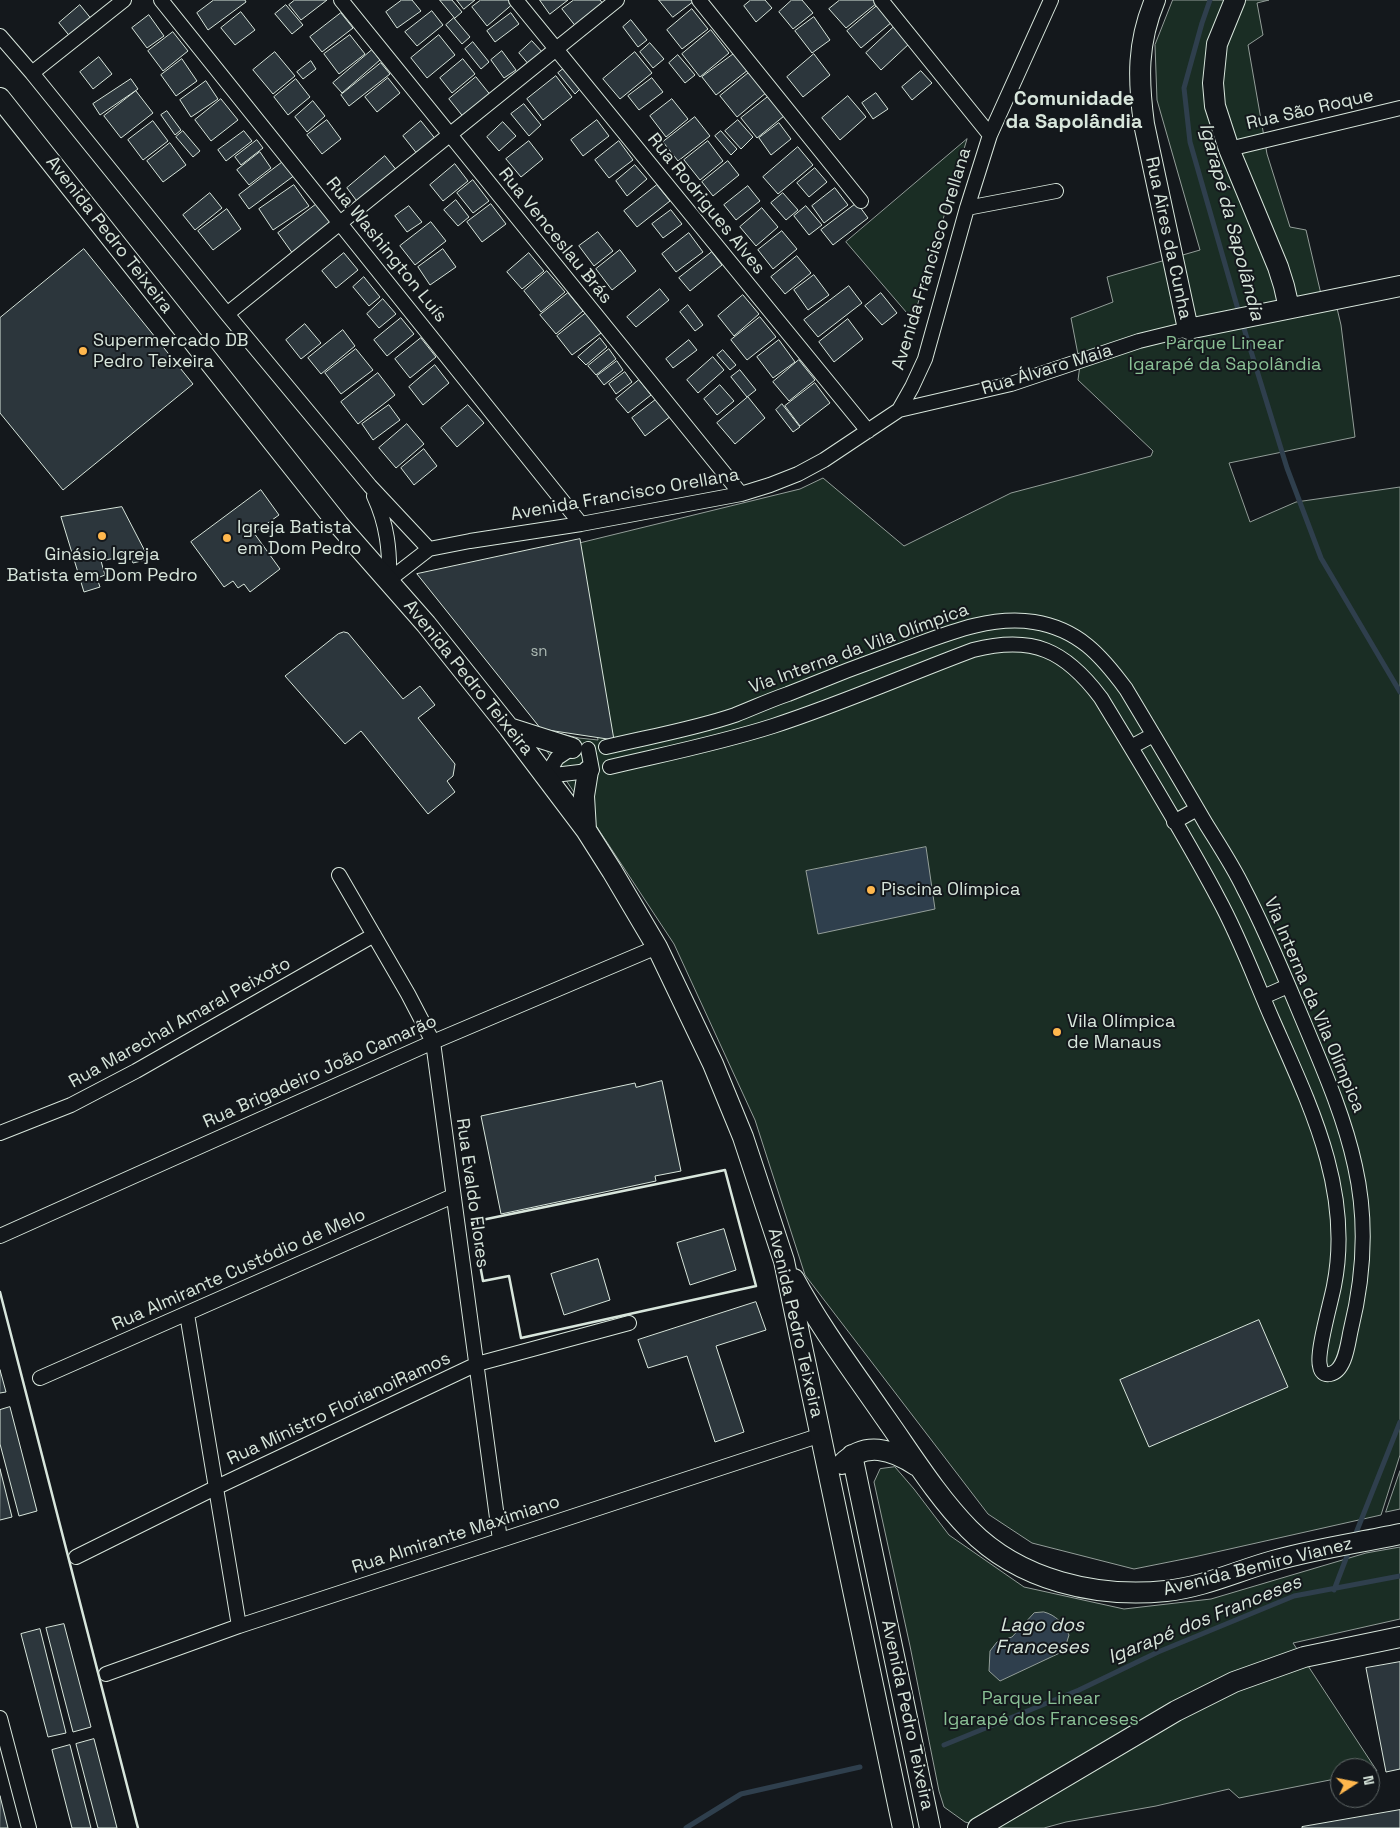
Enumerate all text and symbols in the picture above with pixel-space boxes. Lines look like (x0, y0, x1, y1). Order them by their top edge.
street label: Rua São Roque (1244, 85, 1376, 135)
district label: Comunidade da Sapolândia (1006, 88, 1142, 135)
water label: Igarapé da Sapolândia (1194, 121, 1268, 323)
street label: Rua Rodrigues Alves (642, 129, 770, 279)
street label: Avenida Francisco Orellana (888, 145, 976, 373)
street label: Avenida Pedro Teixeira (41, 152, 177, 318)
street label: Rua Aires da Cunha (1140, 155, 1196, 321)
street label: Rua Venceslau Brás (494, 164, 616, 308)
street label: Rua Washington Luís (321, 173, 451, 327)
place label: Supermercado DB Pedro Teixeira (93, 330, 248, 372)
park label: Parque Linear Igarapé da Sapolândia (1129, 333, 1321, 376)
street label: Rua Álvaro Maia (979, 340, 1115, 400)
marker: Supermercado DB Pedro Teixeira (77, 345, 89, 357)
street label: Avenida Francisco Orellana (509, 464, 741, 526)
place label: Igreja Batista em Dom Pedro (237, 517, 361, 560)
marker: Ginásio Igreja Batista em Dom Pedro (96, 530, 108, 542)
marker: Igreja Batista em Dom Pedro (221, 532, 233, 544)
place label: Ginásio Igreja Batista em Dom Pedro (6, 544, 198, 586)
street label: Avenida Pedro Teixeira (399, 596, 537, 760)
street label: Via Interna da Vila Olímpica (746, 599, 972, 699)
house number: sn (530, 643, 548, 661)
place label: Piscina Olímpica (881, 879, 1020, 901)
marker: Piscina Olímpica (865, 884, 877, 896)
street label: Via Interna da Vila Olímpica (1259, 894, 1369, 1116)
street label: Rua Marechal Amaral Peixoto (65, 953, 295, 1093)
street label: Rua Brigadeiro João Camarão (200, 1011, 440, 1133)
place label: Vila Olímpica de Manaus (1067, 1011, 1175, 1054)
marker: Vila Olímpica de Manaus (1051, 1026, 1063, 1038)
street label: Rua Evaldo Flores (451, 1117, 493, 1269)
street label: Rua Almirante Custódio de Melo (109, 1204, 369, 1336)
street label: Avenida Pedro Teixeira (763, 1226, 827, 1420)
street label: Rua Ministro FlorianoiRamos (224, 1348, 454, 1470)
street label: Rua Almirante Maximiano (349, 1491, 563, 1579)
street label: Avenida Bemiro Vianez (1161, 1533, 1355, 1601)
water label: Igarapé dos Franceses (1105, 1571, 1305, 1669)
water label: Lago dos Franceses (995, 1615, 1089, 1659)
street label: Avenida Pedro Teixeira (876, 1618, 938, 1812)
park label: Parque Linear Igarapé dos Franceses (943, 1688, 1139, 1730)
north arrow (1330, 1758, 1380, 1808)
text: N (1359, 1774, 1378, 1787)

